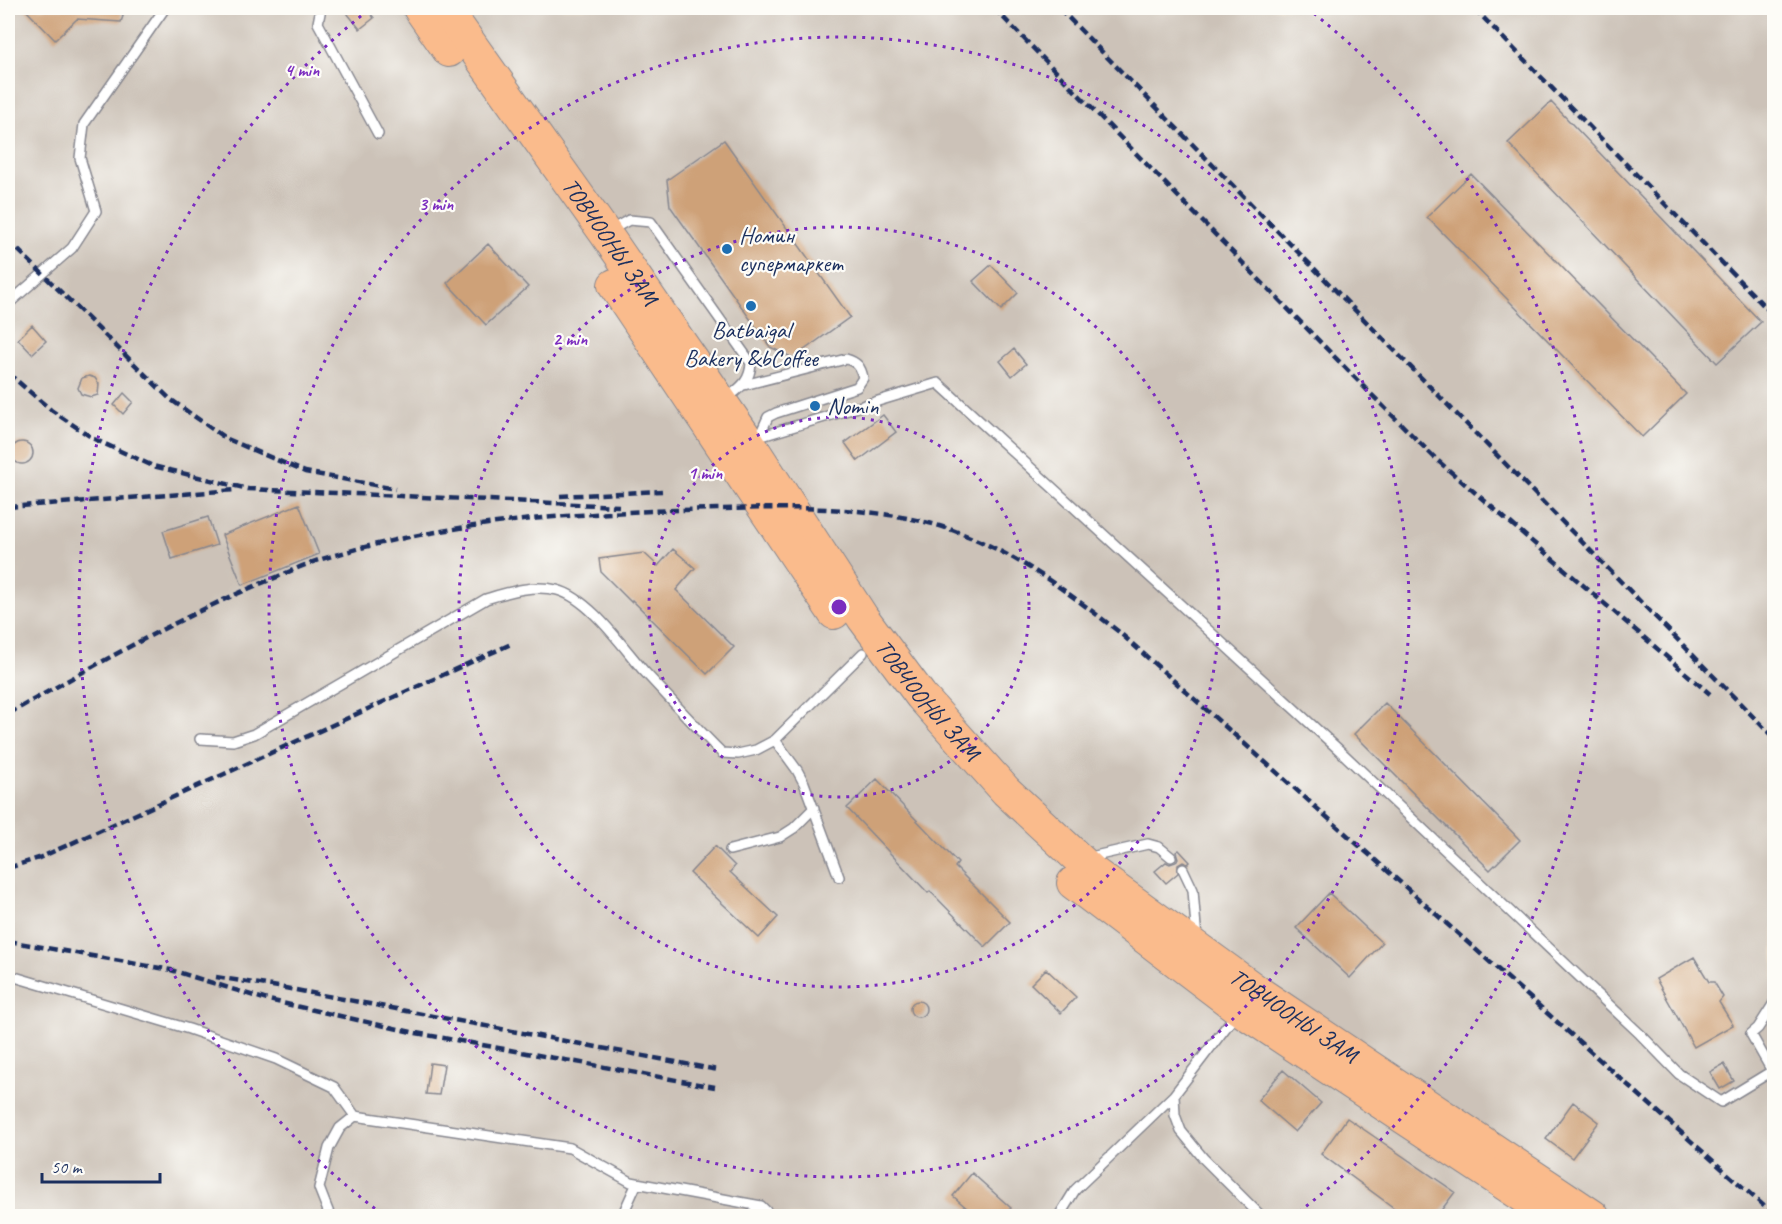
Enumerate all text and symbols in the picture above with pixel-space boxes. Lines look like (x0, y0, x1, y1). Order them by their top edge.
text: 4 min (285, 59, 320, 81)
street label: ТОВЧООНЫ ЗАМ (555, 172, 666, 312)
text: 3 min (419, 193, 454, 215)
place label: Номин супермаркет (739, 220, 844, 278)
marker: Номин супермаркет (720, 242, 734, 256)
marker: Batbaigal Bakery &bCoffee (744, 299, 758, 313)
place label: Batbaigal Bakery &bCoffee (684, 315, 820, 373)
text: 2 min (553, 328, 588, 350)
place label: Nomin (827, 391, 879, 421)
marker: Nomin (808, 399, 822, 413)
text: 1 min (688, 462, 723, 484)
centre of rings (829, 597, 849, 617)
street label: ТОВЧООНЫ ЗАМ (869, 633, 988, 768)
street label: ТОВЧООНЫ ЗАМ (1224, 961, 1365, 1071)
scale bar (42, 1146, 160, 1184)
text: 50 m (51, 1156, 84, 1178)

